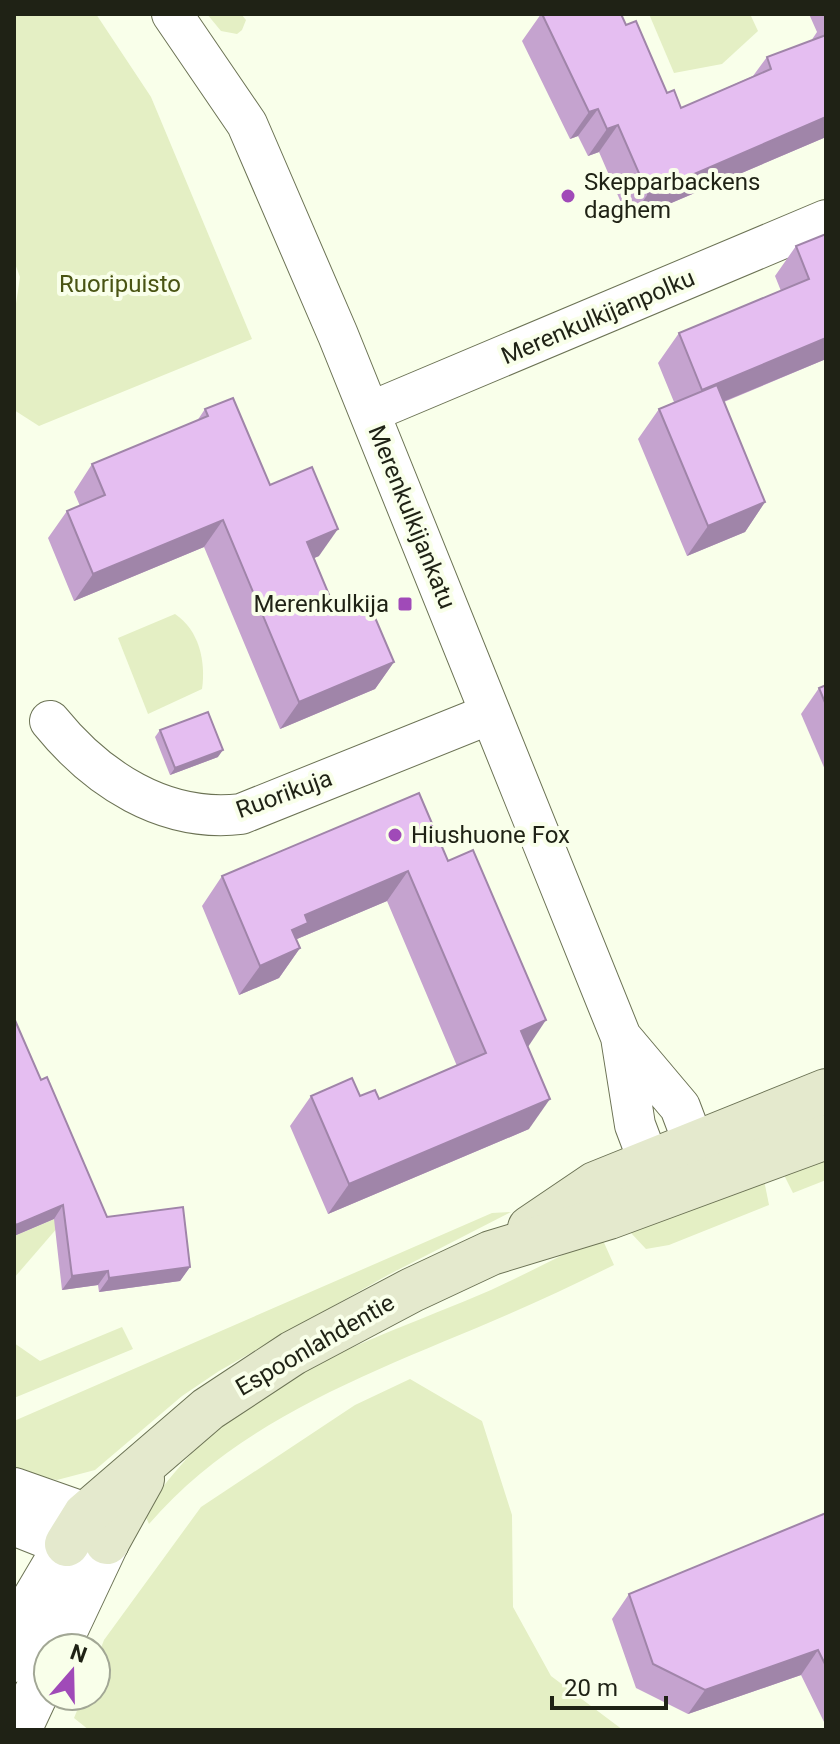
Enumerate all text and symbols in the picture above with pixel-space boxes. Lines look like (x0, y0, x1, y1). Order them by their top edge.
place label: Skepparbackens daghem (584, 168, 760, 224)
marker: Skepparbackens daghem (559, 187, 577, 205)
street label: Merenkulkijanpolku (497, 264, 699, 370)
park label: Ruoripuisto (59, 270, 181, 298)
street label: Merenkulkijankatu (362, 421, 462, 613)
place label: Merenkulkija (253, 590, 389, 618)
marker: Merenkulkija (396, 595, 414, 613)
street label: Ruorikuja (232, 764, 336, 824)
place label: Hiushuone Fox (411, 821, 570, 849)
marker: Hiushuone Fox (386, 826, 404, 844)
street label: Espoonlahdentie (231, 1288, 399, 1402)
north arrow (32, 1632, 112, 1712)
text: N (67, 1639, 90, 1668)
scale bar (552, 1660, 666, 1710)
text: 20 m (564, 1674, 618, 1702)

